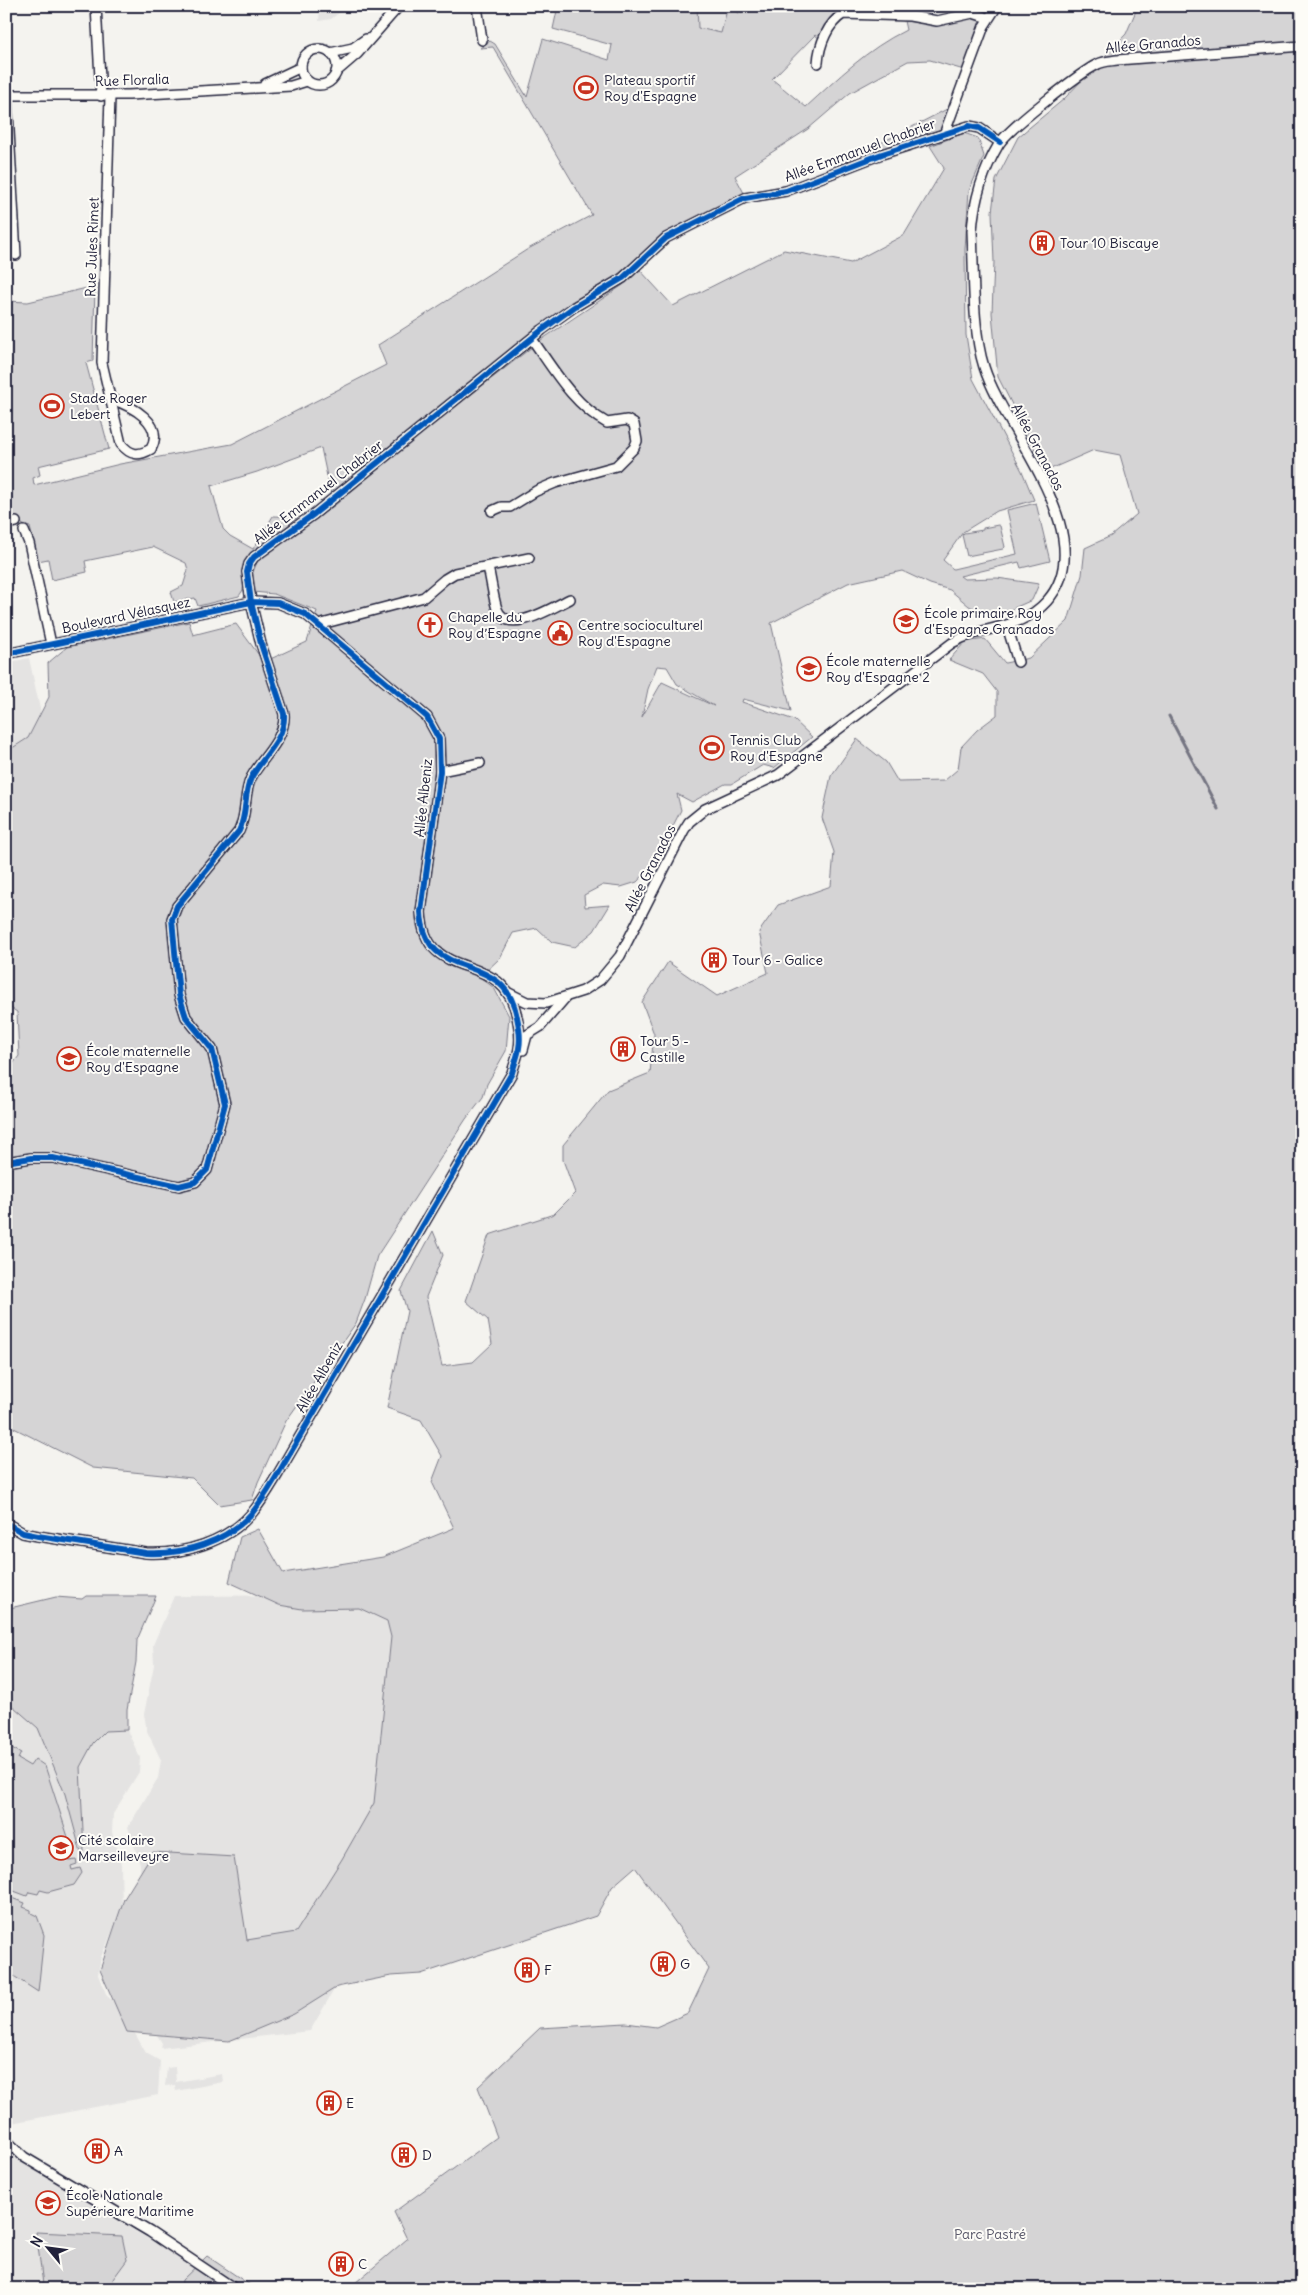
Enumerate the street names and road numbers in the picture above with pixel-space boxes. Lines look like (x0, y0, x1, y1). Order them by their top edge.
street label: Allée Granados (1104, 31, 1202, 57)
street label: Rue Floralia (94, 70, 170, 90)
street label: Allée Emmanuel Chabrier (782, 114, 938, 186)
street label: Rue Jules Rimet (81, 196, 103, 297)
street label: Allée Granados (1008, 400, 1068, 494)
street label: Allée Emmanuel Chabrier (250, 436, 387, 548)
street label: Boulevard Vélasquez (60, 593, 192, 637)
street label: Allée Albeniz (410, 757, 436, 838)
street label: Allée Granados (620, 821, 680, 915)
street label: Allée Albeniz (291, 1338, 347, 1416)

